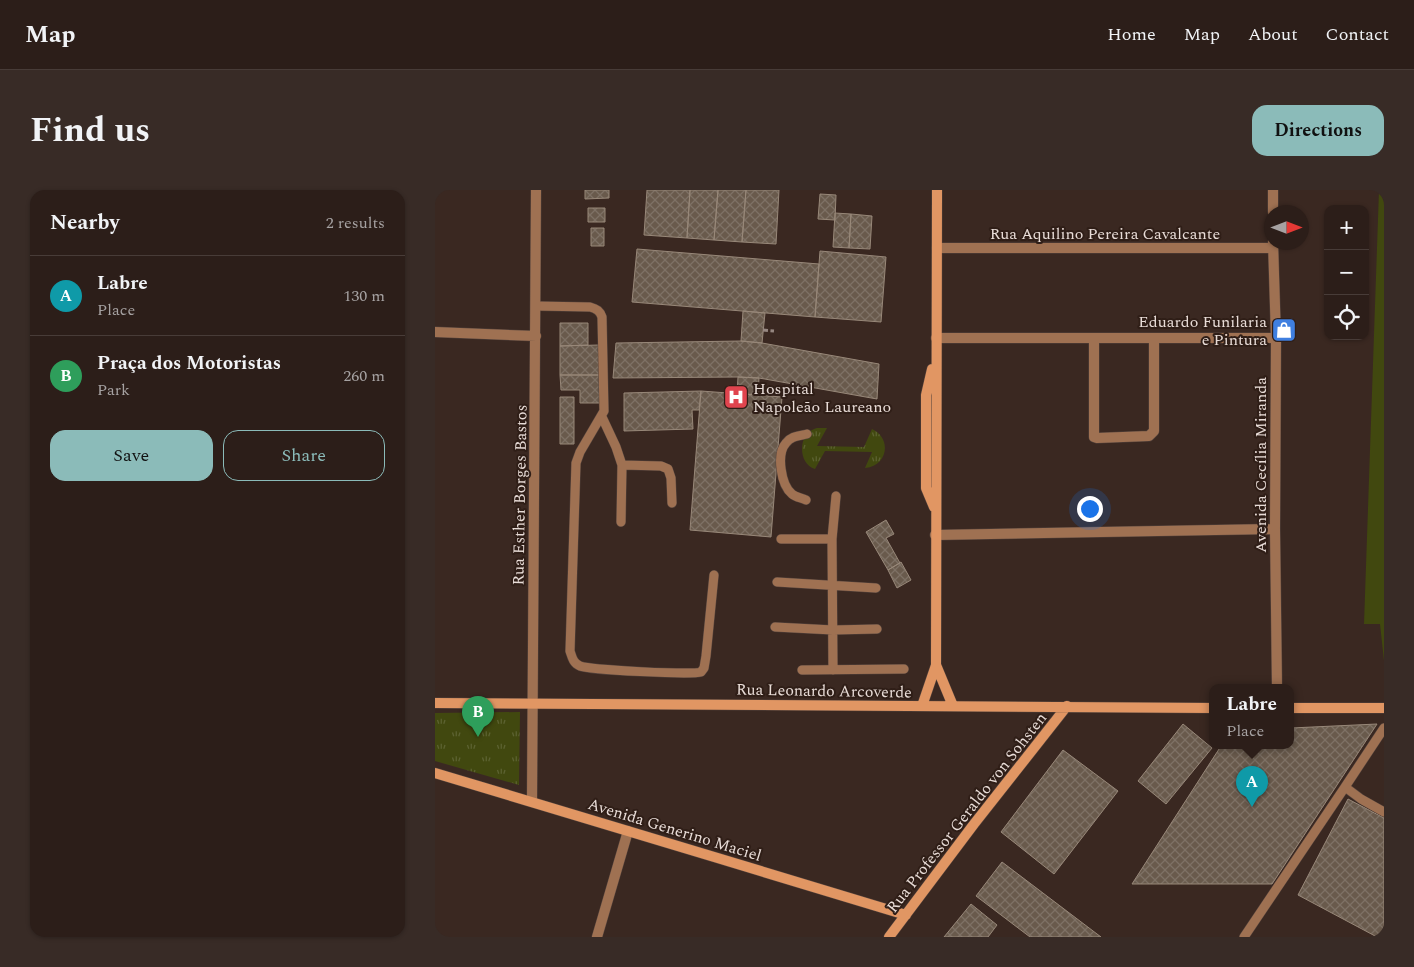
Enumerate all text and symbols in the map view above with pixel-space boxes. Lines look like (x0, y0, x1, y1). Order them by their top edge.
text: Map (25, 17, 75, 53)
text: Home (1107, 21, 1156, 48)
text: Map (1184, 21, 1220, 48)
text: About (1248, 21, 1298, 48)
text: Contact (1326, 21, 1389, 48)
text: Find us (30, 104, 150, 157)
button: Directions (1252, 105, 1384, 156)
north arrow (1264, 205, 1309, 250)
map controls (1324, 205, 1369, 340)
button: + (1324, 205, 1369, 250)
text: Nearby (50, 207, 120, 239)
text: 2 results (326, 211, 385, 235)
street label: Rua Aquilino Pereira Cavalcante (990, 222, 1220, 246)
button: − (1324, 250, 1369, 295)
text: Labre (97, 269, 148, 298)
text: A (60, 284, 72, 308)
text: 130 m (343, 284, 385, 308)
button: locate (1324, 295, 1369, 340)
text: Place (97, 298, 135, 322)
place label: Eduardo Funilaria e Pintura (1138, 310, 1267, 352)
shop icon: Eduardo Funilaria e Pintura (1271, 317, 1297, 343)
text: Praça dos Motoristas (97, 349, 281, 378)
text: B (60, 364, 72, 388)
text: 260 m (343, 364, 385, 388)
place label: Hospital Napoleão Laureano (753, 377, 891, 419)
street label: Avenida Cecília Miranda (1249, 377, 1273, 553)
text: Park (97, 378, 130, 402)
hospital icon: Hospital Napoleão Laureano (723, 384, 749, 410)
street label: Rua Esther Borges Bastos (506, 404, 534, 586)
button: Save (50, 430, 213, 481)
button: Share (223, 430, 385, 481)
your location (1077, 496, 1103, 522)
street label: Rua Leonardo Arcoverde (736, 677, 912, 705)
popup (1209, 684, 1294, 749)
text: Labre (1226, 690, 1277, 719)
pin: B (462, 696, 494, 737)
street label: Rua Professor Geraldo von Sohsten (881, 707, 1053, 918)
text: Place (1226, 719, 1264, 743)
pin: A (1236, 766, 1268, 807)
street label: Avenida Generino Maciel (585, 792, 765, 868)

